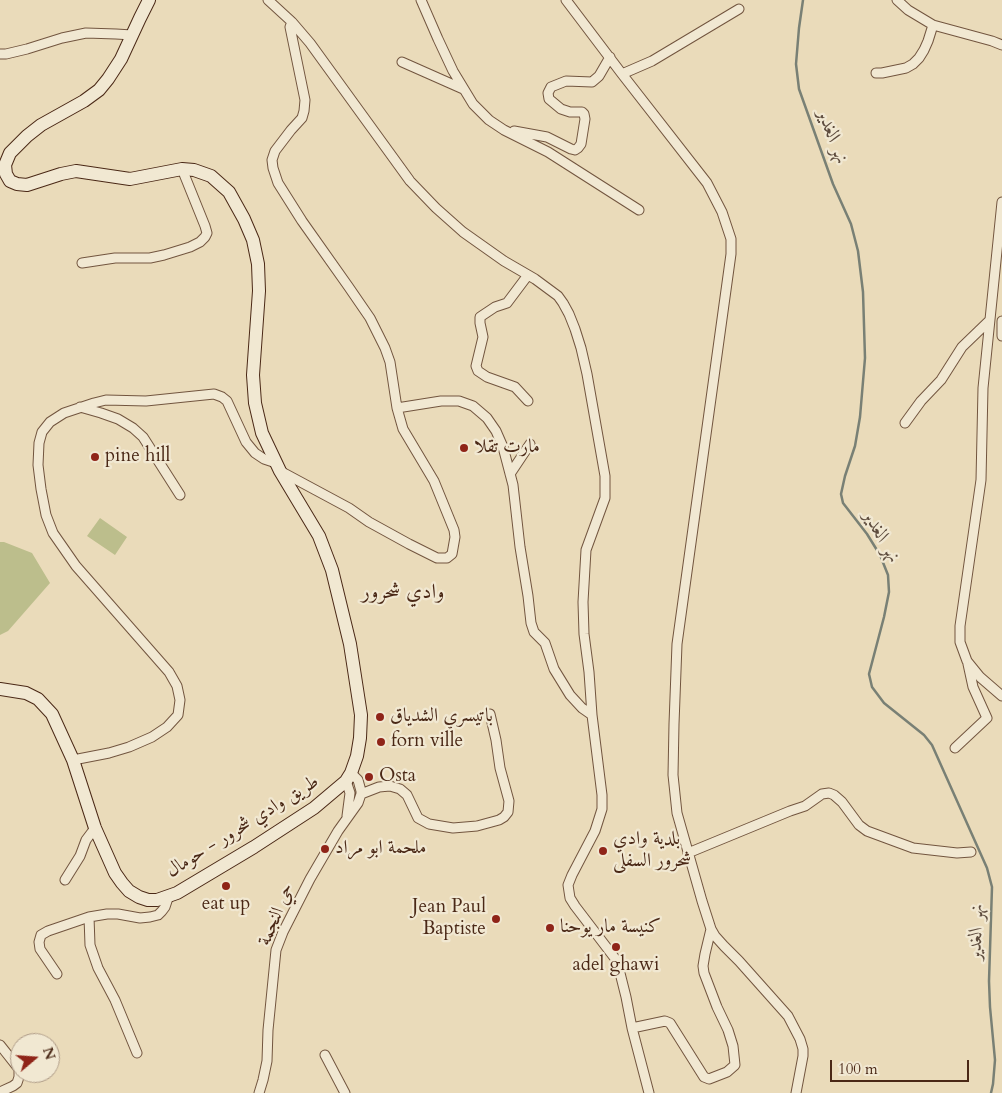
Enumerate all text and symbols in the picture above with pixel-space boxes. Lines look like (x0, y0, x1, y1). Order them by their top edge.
water label: نهر الغدير (811, 106, 853, 168)
place label: مارت تقلا (474, 437, 540, 459)
marker: مارت تقلا (458, 442, 470, 454)
place label: pine hill (105, 446, 170, 468)
marker: pine hill (89, 451, 101, 463)
water label: نهر الغدير (856, 506, 906, 568)
district label: وادي شحرور (362, 580, 444, 606)
place label: باتيسري الشدياق (390, 706, 493, 728)
marker: باتيسري الشدياق (374, 711, 386, 723)
place label: forn ville (391, 731, 463, 753)
marker: forn ville (375, 736, 387, 748)
place label: Osta (379, 766, 416, 788)
street label: طريق وادي شحرور - حومال (163, 771, 323, 883)
marker: Osta (363, 771, 375, 783)
place label: بلدية وادي شحرور السفلى (613, 829, 691, 873)
place label: ملحمة ابو مراد (335, 838, 426, 860)
marker: ملحمة ابو مراد (319, 843, 331, 855)
marker: بلدية وادي شحرور السفلى (597, 845, 609, 857)
marker: eat up (220, 880, 232, 892)
street label: حي النجمة (254, 880, 300, 950)
place label: eat up (202, 894, 250, 916)
place label: Jean Paul Baptiste (412, 897, 486, 941)
water label: نهر الغدير (964, 903, 990, 961)
marker: Jean Paul Baptiste (490, 913, 502, 925)
place label: كنيسة مار يوحنا (560, 917, 661, 939)
marker: كنيسة مار يوحنا (544, 922, 556, 934)
marker: adel ghawi (610, 941, 622, 953)
place label: adel ghawi (573, 955, 659, 977)
north arrow (10, 1033, 60, 1083)
text: N (38, 1045, 60, 1062)
scale bar (832, 1050, 971, 1082)
text: 100 m (838, 1059, 878, 1079)

